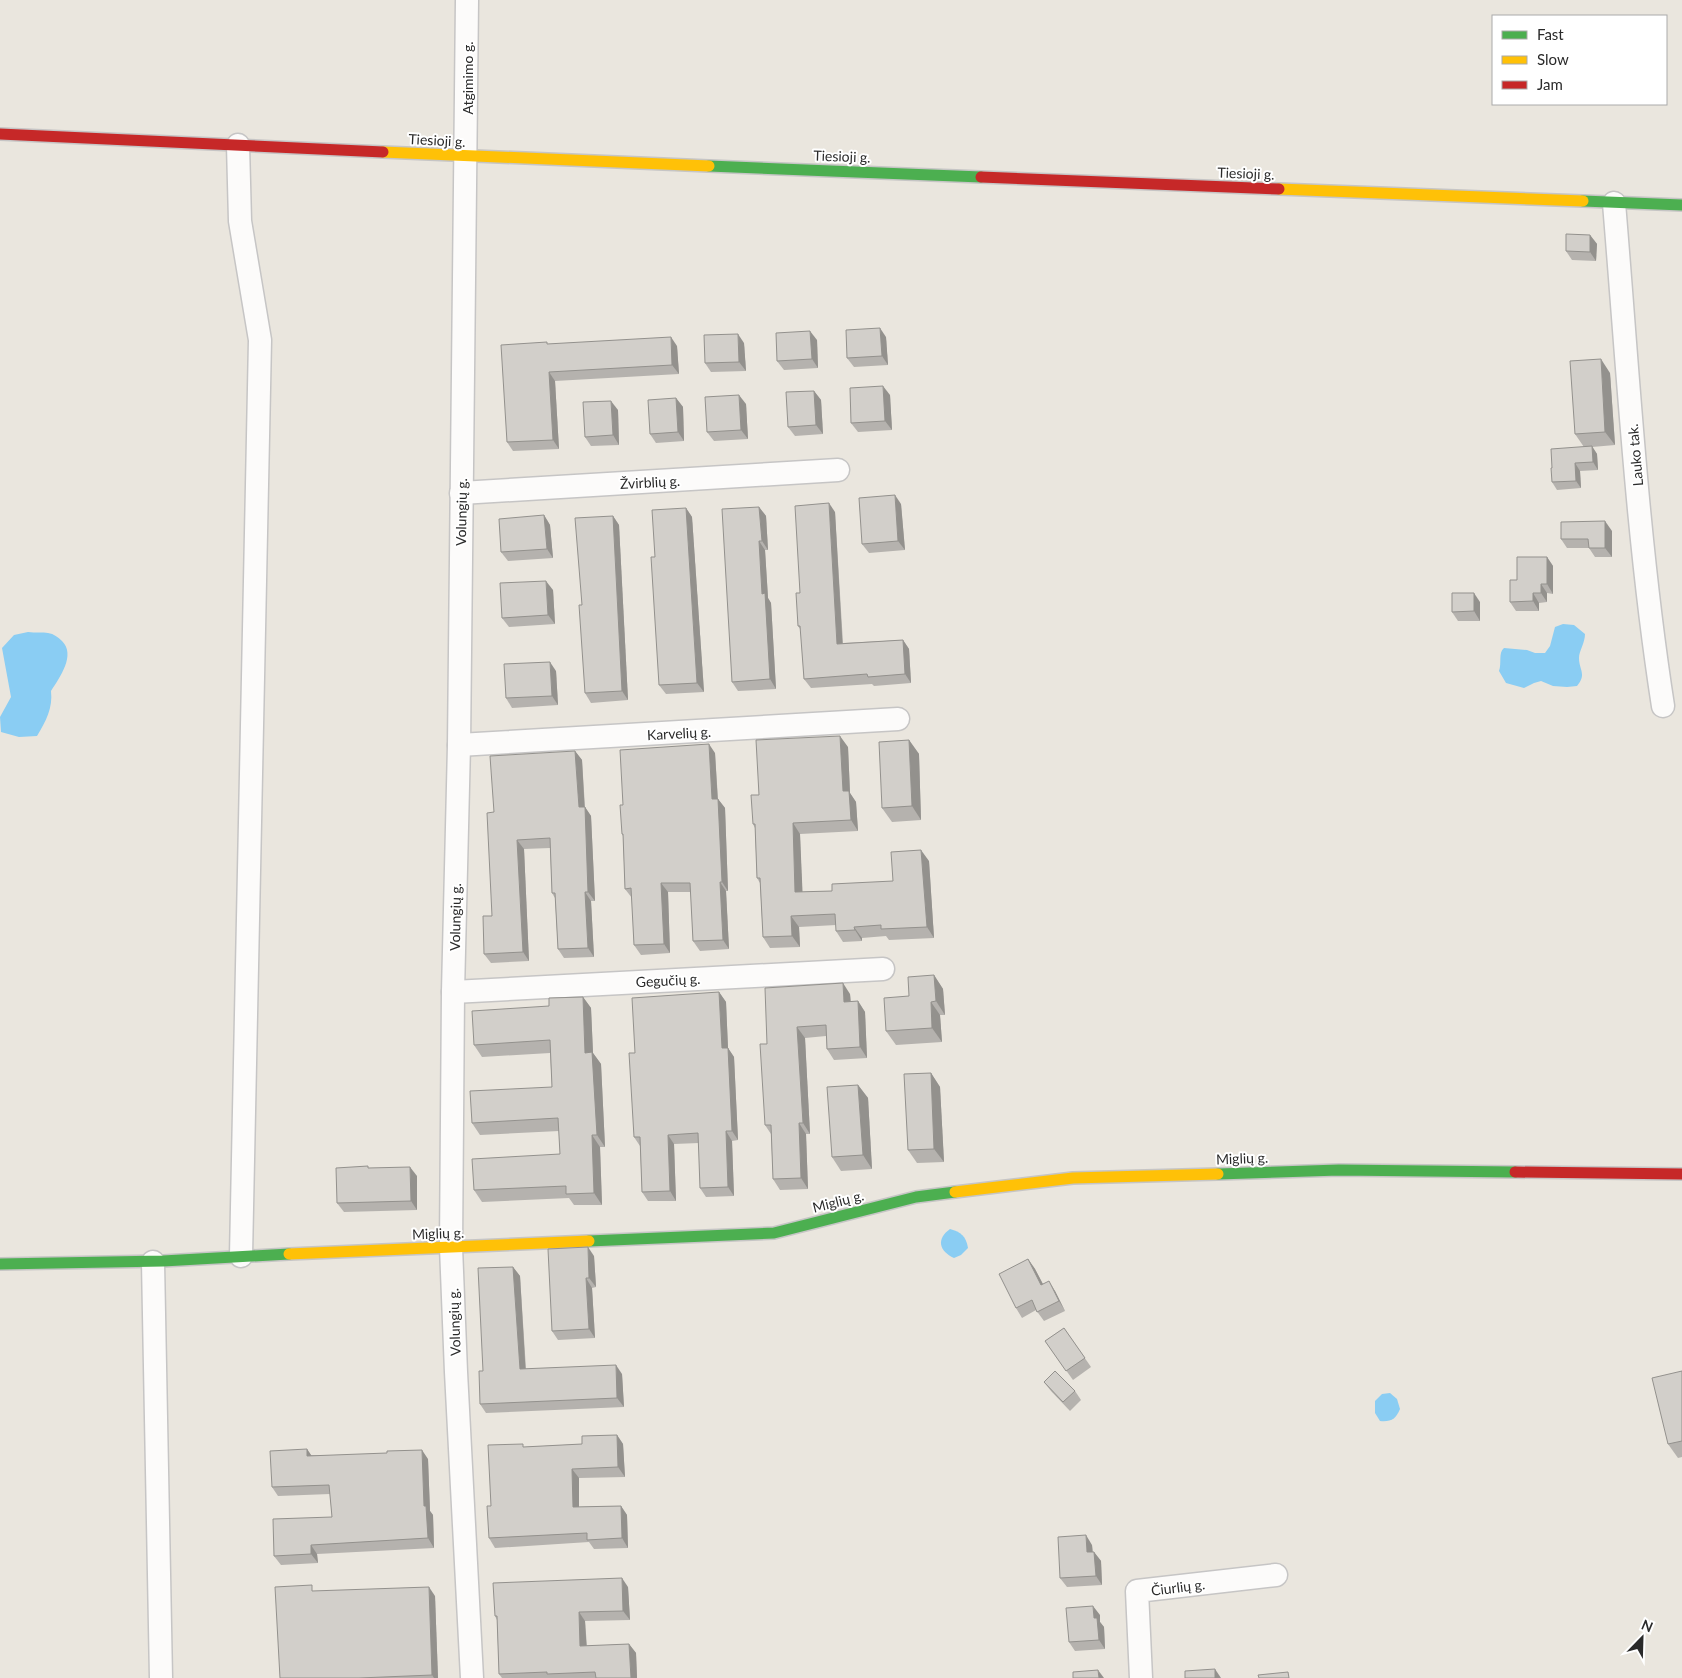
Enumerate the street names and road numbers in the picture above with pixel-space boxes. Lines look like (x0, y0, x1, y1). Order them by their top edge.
street label: Atgimimo g. (459, 41, 476, 115)
street label: Tiesioji g. (408, 130, 466, 150)
street label: Tiesioji g. (813, 147, 871, 165)
street label: Tiesioji g. (1217, 164, 1275, 182)
street label: Lauko tak. (1624, 423, 1646, 487)
street label: Žvirblių g. (620, 472, 680, 492)
street label: Volungių g. (452, 478, 470, 546)
street label: Karvelių g. (646, 723, 712, 743)
street label: Volungių g. (446, 883, 464, 951)
street label: Gegučių g. (635, 970, 701, 990)
street label: Miglių g. (1216, 1149, 1268, 1167)
street label: Miglių g. (811, 1186, 865, 1216)
street label: Miglių g. (412, 1224, 464, 1242)
street label: Volungių g. (444, 1288, 464, 1356)
street label: Čiurlių g. (1150, 1575, 1206, 1599)

